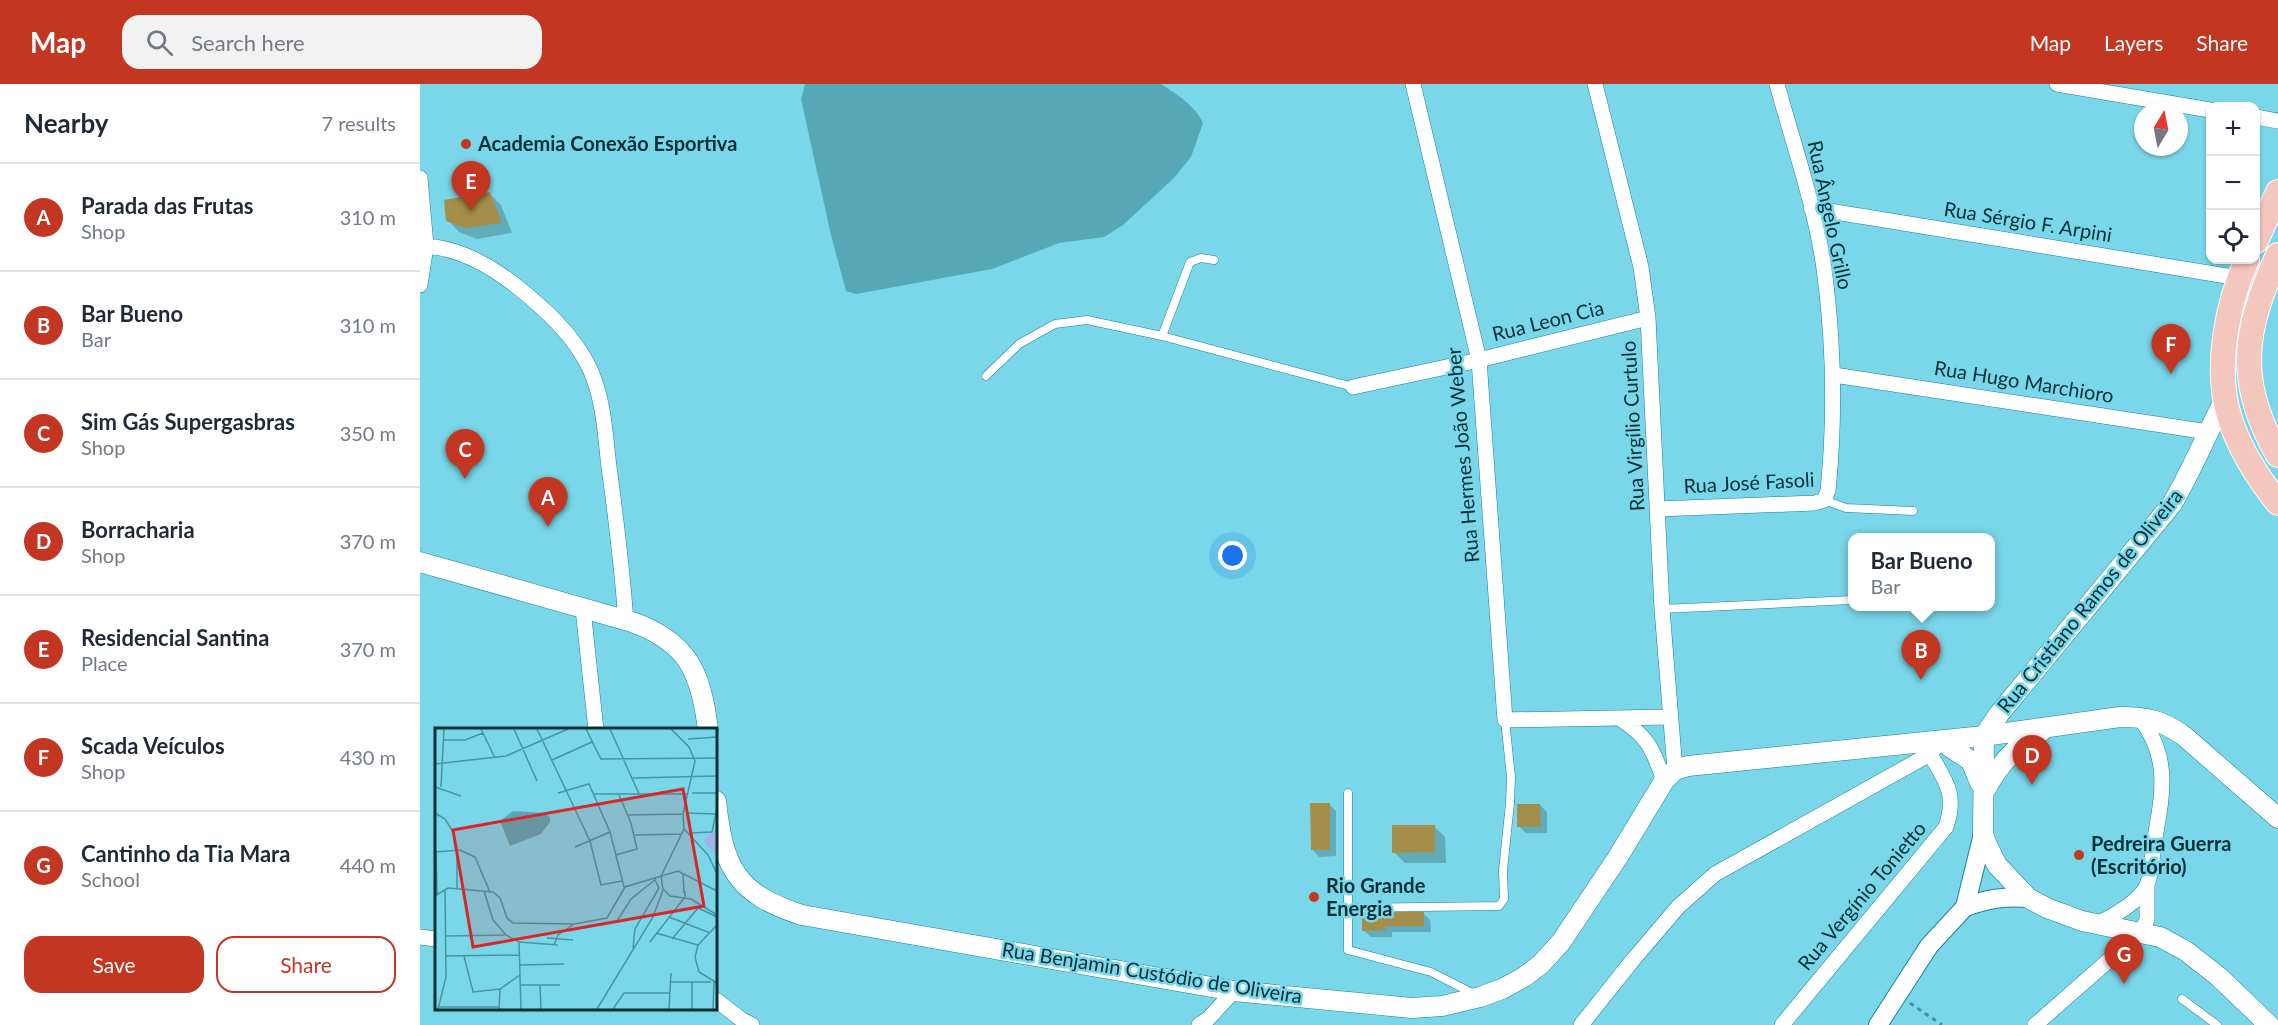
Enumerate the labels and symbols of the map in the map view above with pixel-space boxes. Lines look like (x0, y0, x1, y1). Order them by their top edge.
north arrow (2134, 102, 2188, 156)
place label: Academia Conexão Esportiva (477, 131, 737, 155)
marker: Academia Conexão Esportiva (459, 137, 473, 151)
street label: Rua Ângelo Grillo (1803, 138, 1858, 291)
pin: E (452, 162, 490, 211)
street label: Rua Sérgio F. Arpini (1942, 196, 2114, 246)
street label: Rua Leon Cia (1489, 295, 1606, 345)
pin: F (2152, 324, 2190, 374)
street label: Rua Virgílio Curtulo (1616, 340, 1648, 512)
street label: Rua Hermes João Weber (1441, 346, 1483, 564)
street label: Rua Hugo Marchioro (1933, 355, 2116, 407)
pin: C (446, 430, 484, 479)
street label: Rua José Fasoli (1683, 467, 1815, 497)
pin: A (528, 478, 568, 527)
street label: Rua Cristiano Ramos de Oliveira (1992, 484, 2187, 717)
your location (1218, 541, 1247, 570)
pin: B (1902, 630, 1940, 680)
inset map (435, 728, 717, 1010)
pin: D (2012, 736, 2052, 785)
street label: Rua Vergínio Tonietto (1792, 816, 1930, 974)
place label: Pedreira Guerra (Escritório) (2091, 831, 2231, 878)
marker: Pedreira Guerra (Escritório) (2072, 848, 2086, 862)
place label: Rio Grande Energia (1326, 873, 1426, 920)
marker: Rio Grande Energia (1307, 890, 1321, 904)
pin: G (2104, 934, 2144, 984)
street label: Rua Benjamin Custódio de Oliveira (1000, 936, 1304, 1008)

